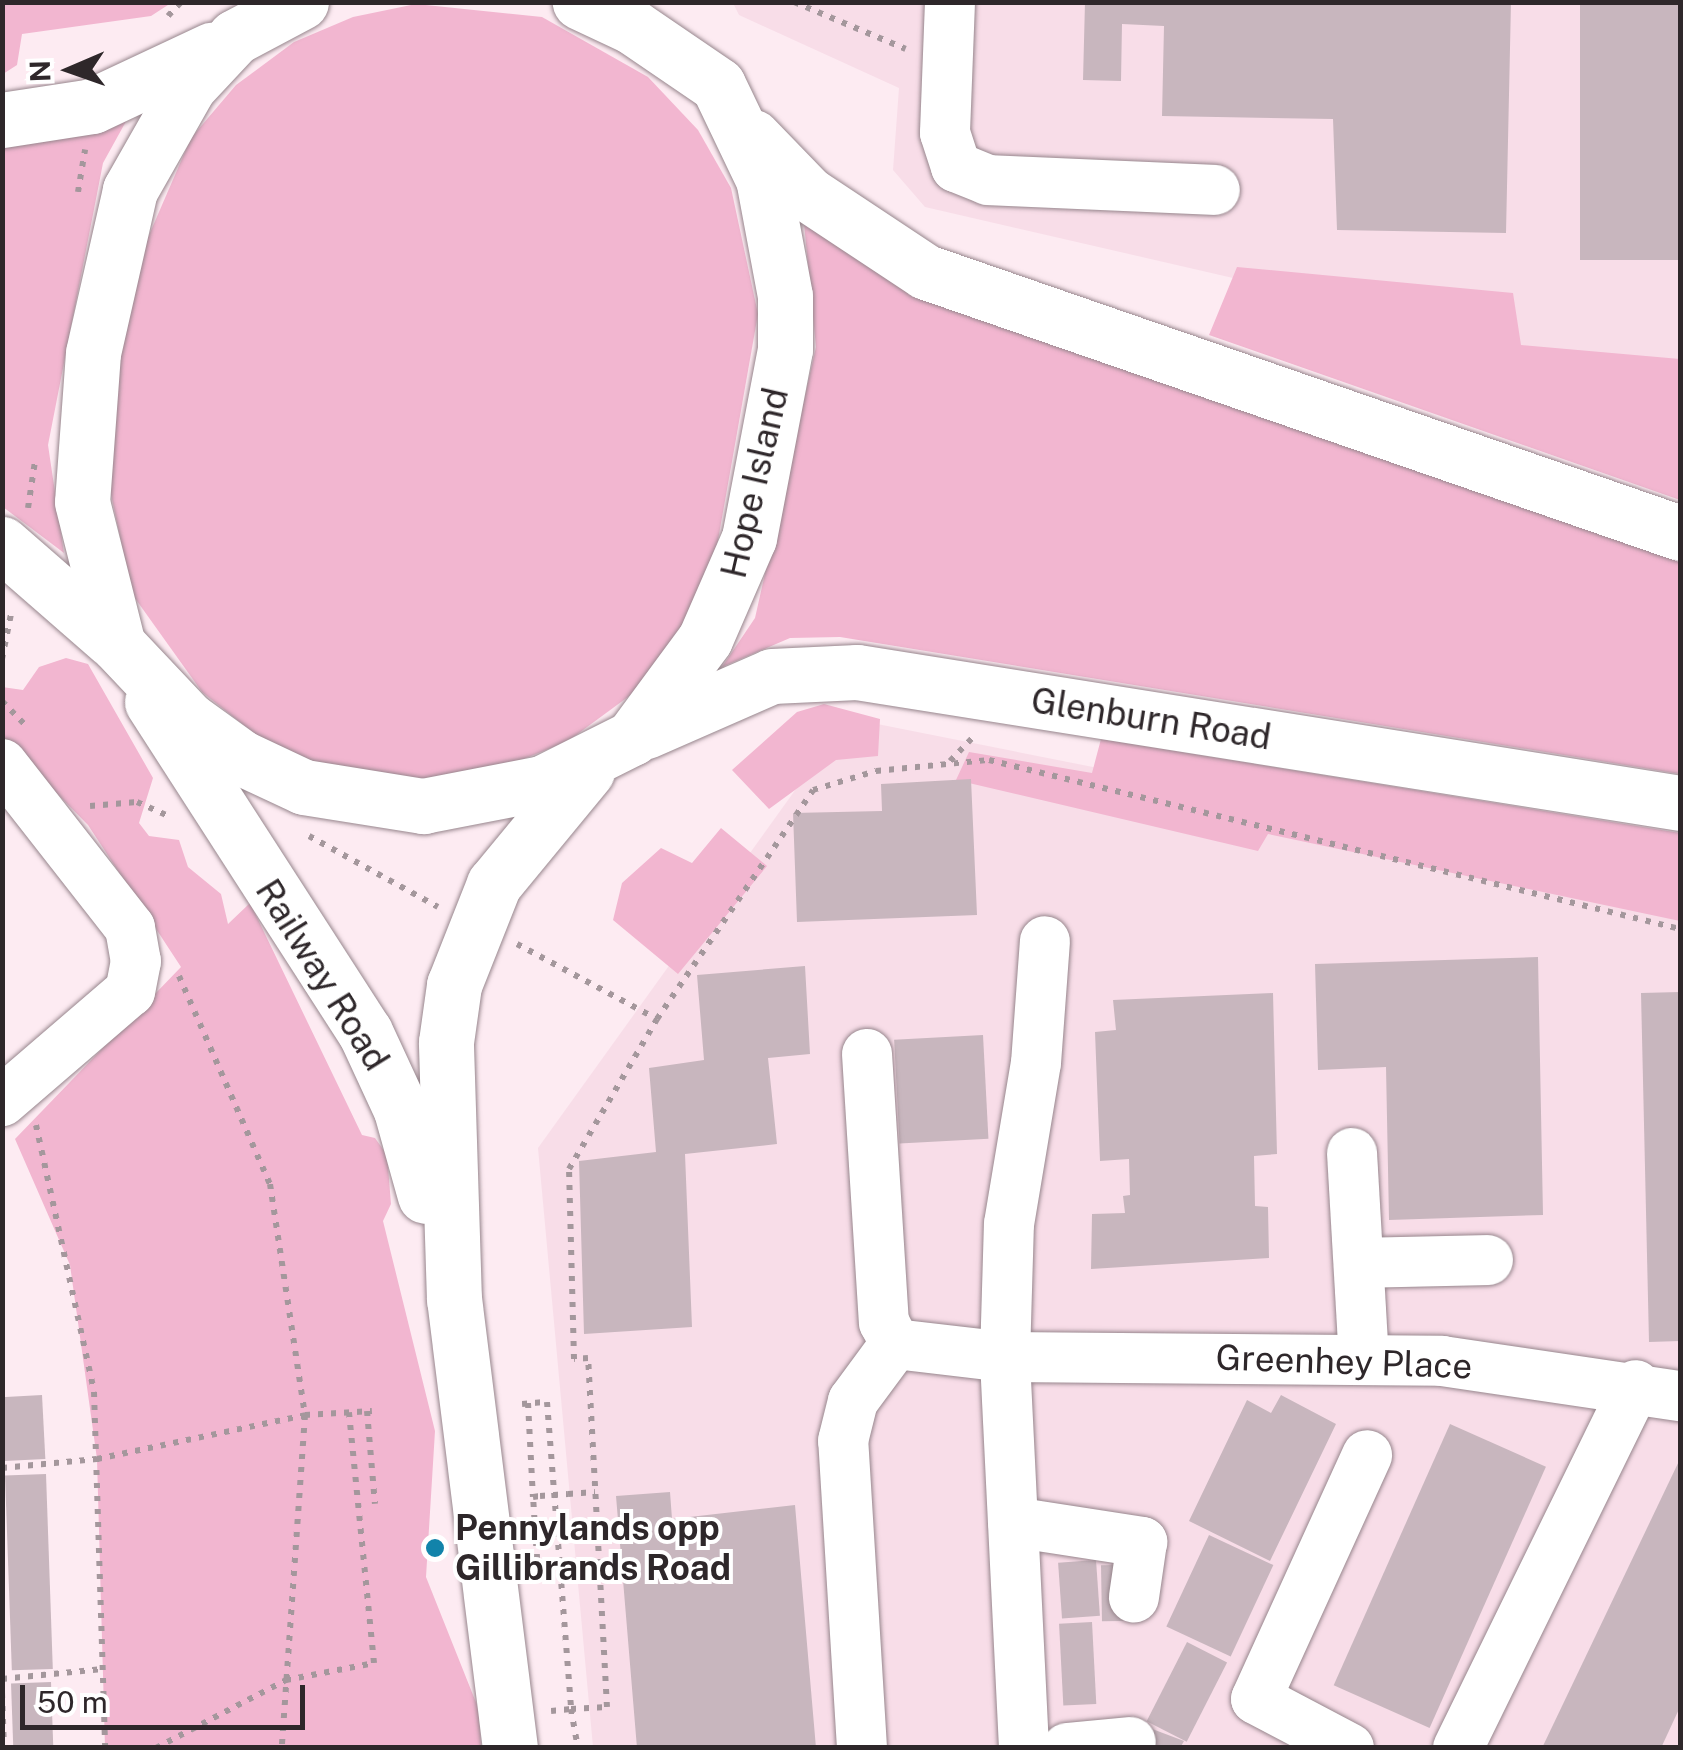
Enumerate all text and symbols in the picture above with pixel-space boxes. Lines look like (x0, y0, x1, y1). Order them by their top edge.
north arrow (20, 20, 120, 120)
text: N (23, 60, 56, 83)
street label: Hope Island (713, 384, 797, 582)
street label: Glenburn Road (1028, 679, 1274, 759)
street label: Railway Road (247, 872, 397, 1078)
street label: Greenhey Place (1215, 1337, 1473, 1387)
place label: Pennylands opp Gillibrands Road (455, 1507, 731, 1589)
marker: Pennylands opp Gillibrands Road (424, 1537, 446, 1559)
scale bar (25, 1665, 310, 1727)
text: 50 m (37, 1684, 108, 1720)

